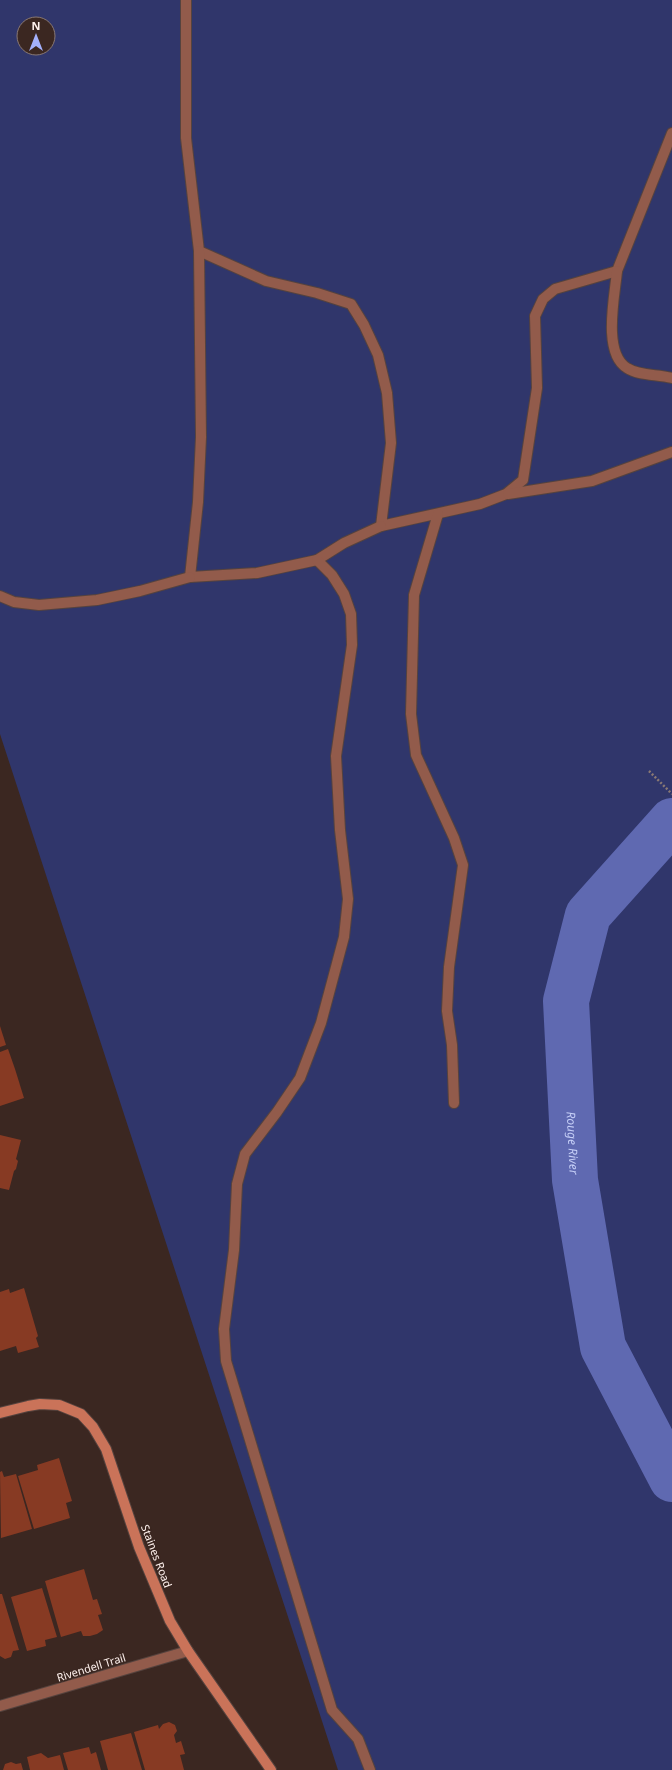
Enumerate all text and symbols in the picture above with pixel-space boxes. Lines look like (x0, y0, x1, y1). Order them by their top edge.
north arrow (16, 16, 56, 56)
text: N (32, 18, 40, 33)
water label: Rouge River (563, 1111, 583, 1176)
street label: Staines Road (138, 1522, 176, 1590)
street label: Rivendell Trail (55, 1649, 127, 1685)

